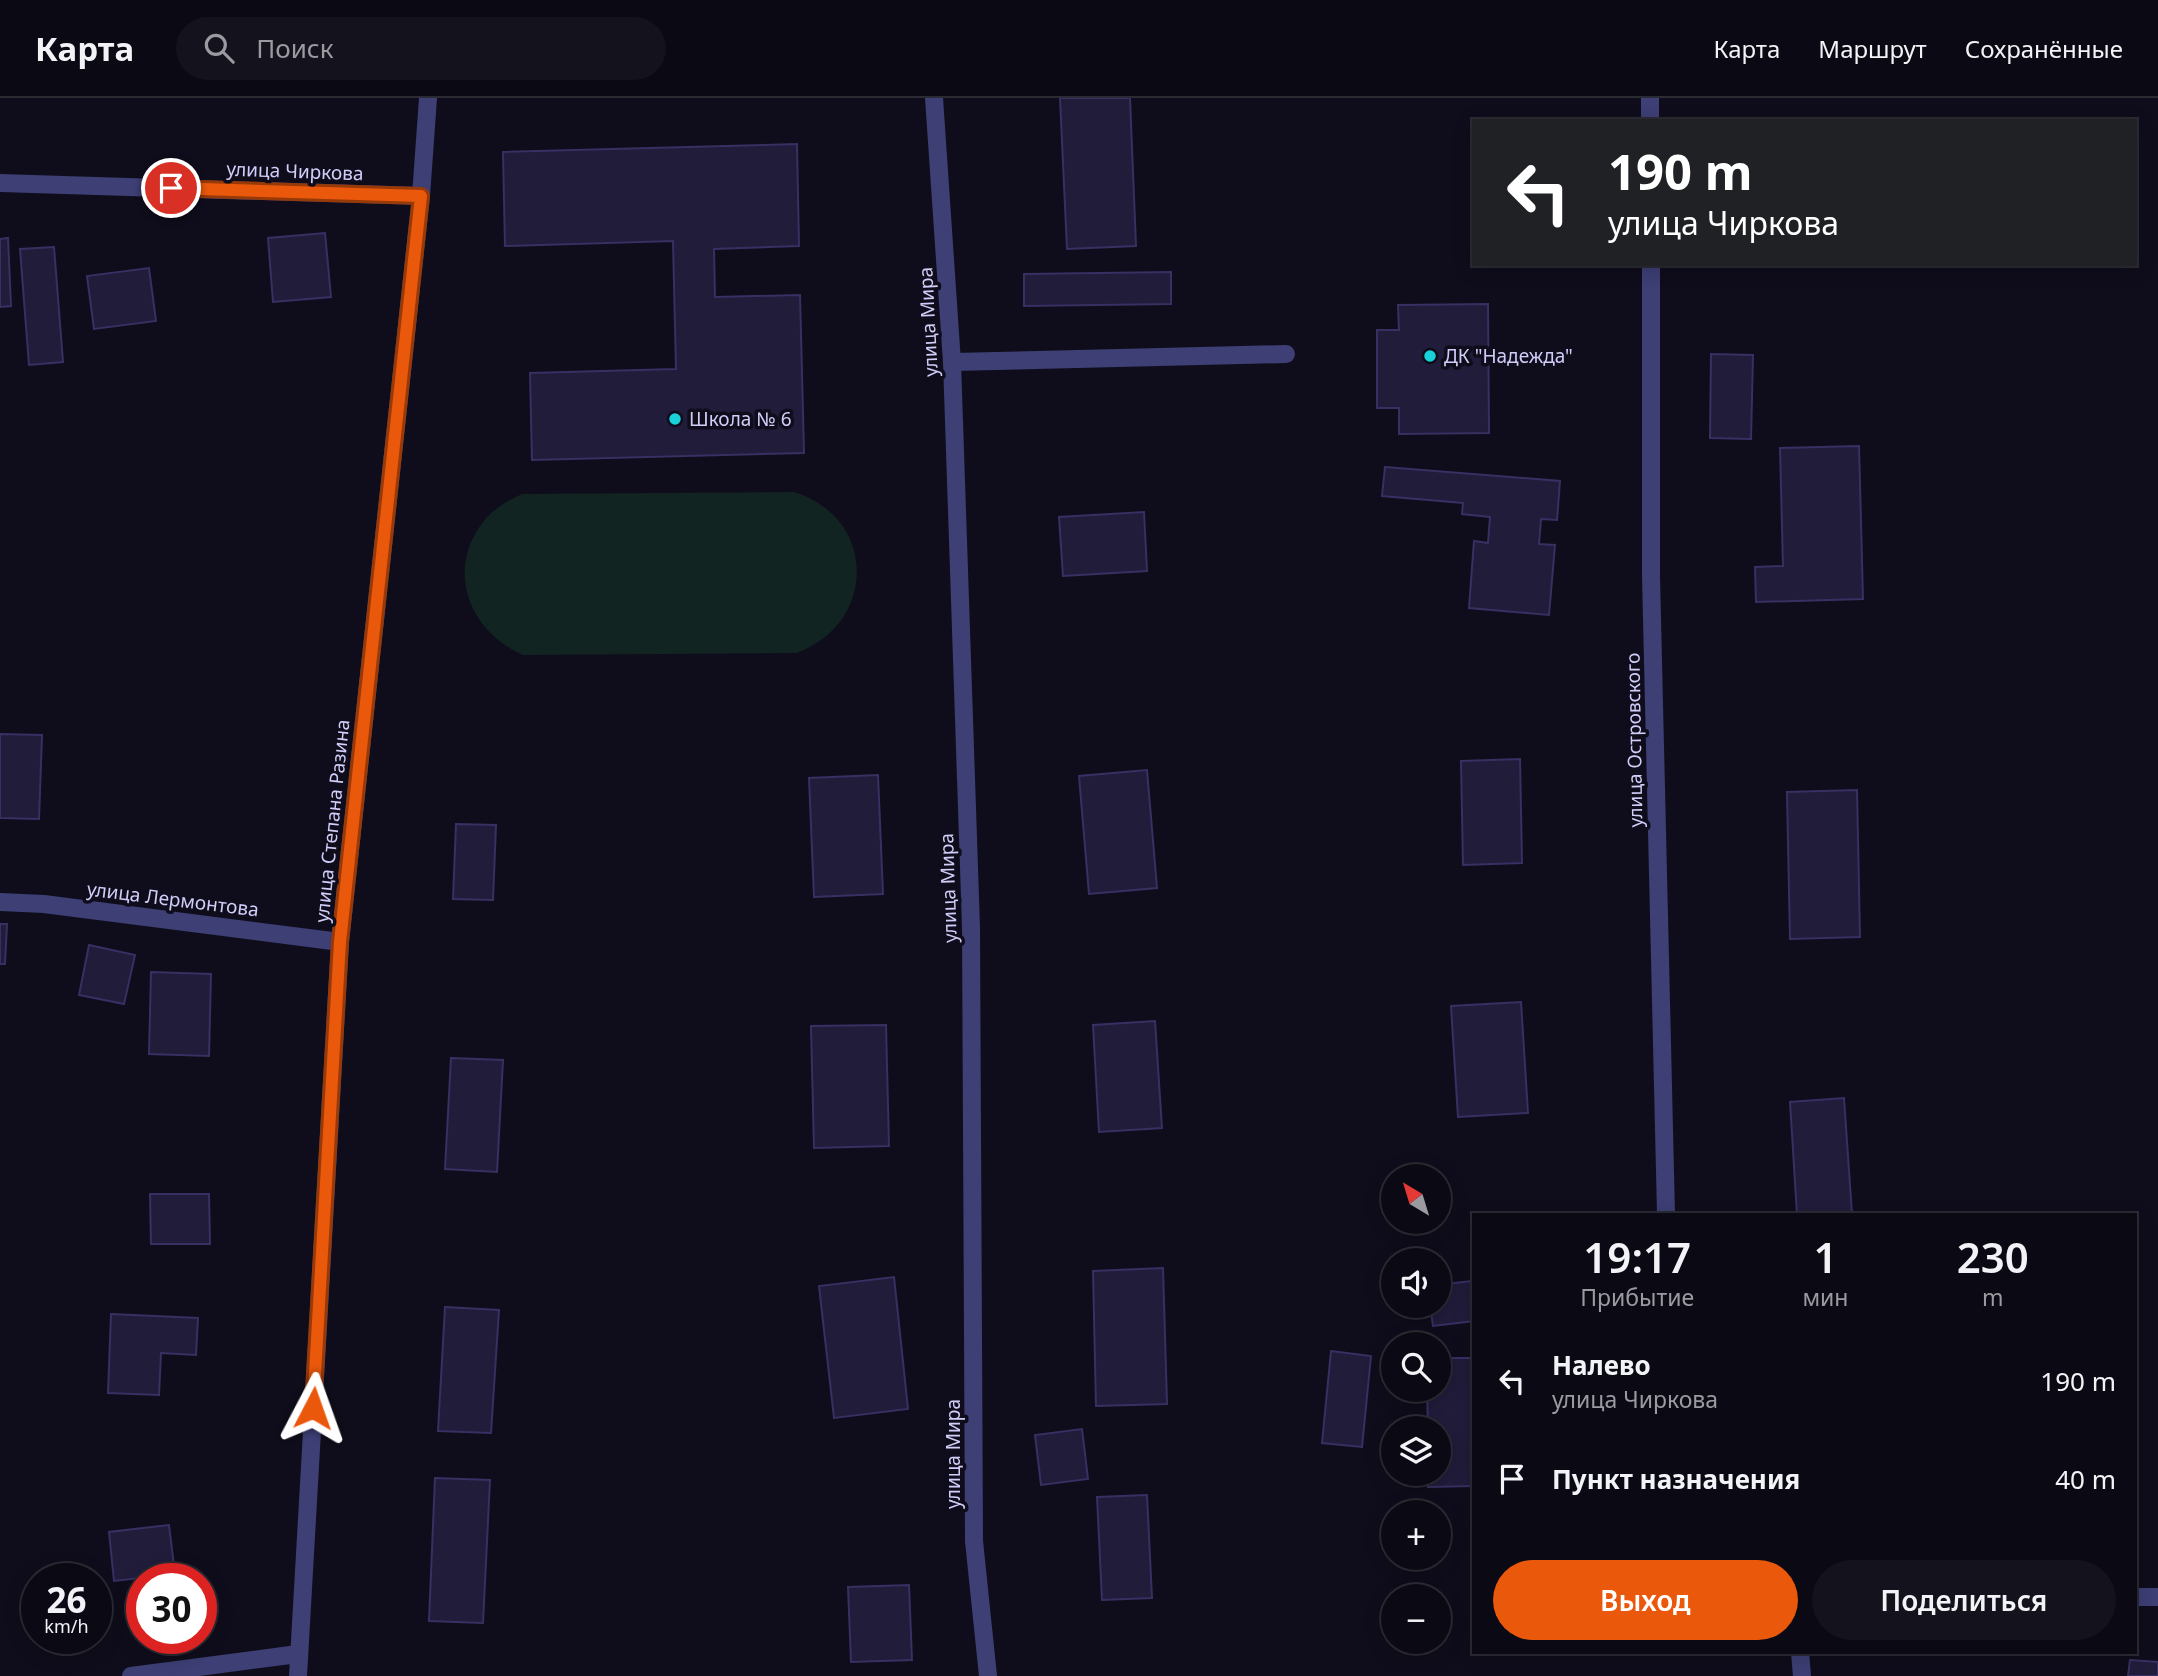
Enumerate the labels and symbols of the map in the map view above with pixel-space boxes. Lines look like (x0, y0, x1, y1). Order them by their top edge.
street label: улица Чиркова (226, 156, 364, 186)
pin (141, 158, 201, 218)
street label: улица Мира (912, 266, 944, 378)
place label: ДК "Надежда" (1444, 343, 1573, 369)
marker: ДК "Надежда" (1422, 348, 1438, 364)
place label: Школа № 6 (689, 406, 792, 432)
marker: Школа № 6 (667, 411, 683, 427)
street label: улица Островского (1619, 652, 1649, 828)
street label: улица Степана Разина (308, 718, 356, 924)
street label: улица Мира (933, 833, 963, 943)
street label: улица Лермонтова (86, 876, 260, 922)
north arrow (1381, 1164, 1451, 1234)
position arrow (276, 1371, 350, 1445)
street label: улица Мира (940, 1399, 966, 1509)
speed limit sign: 30 (126, 1563, 217, 1654)

